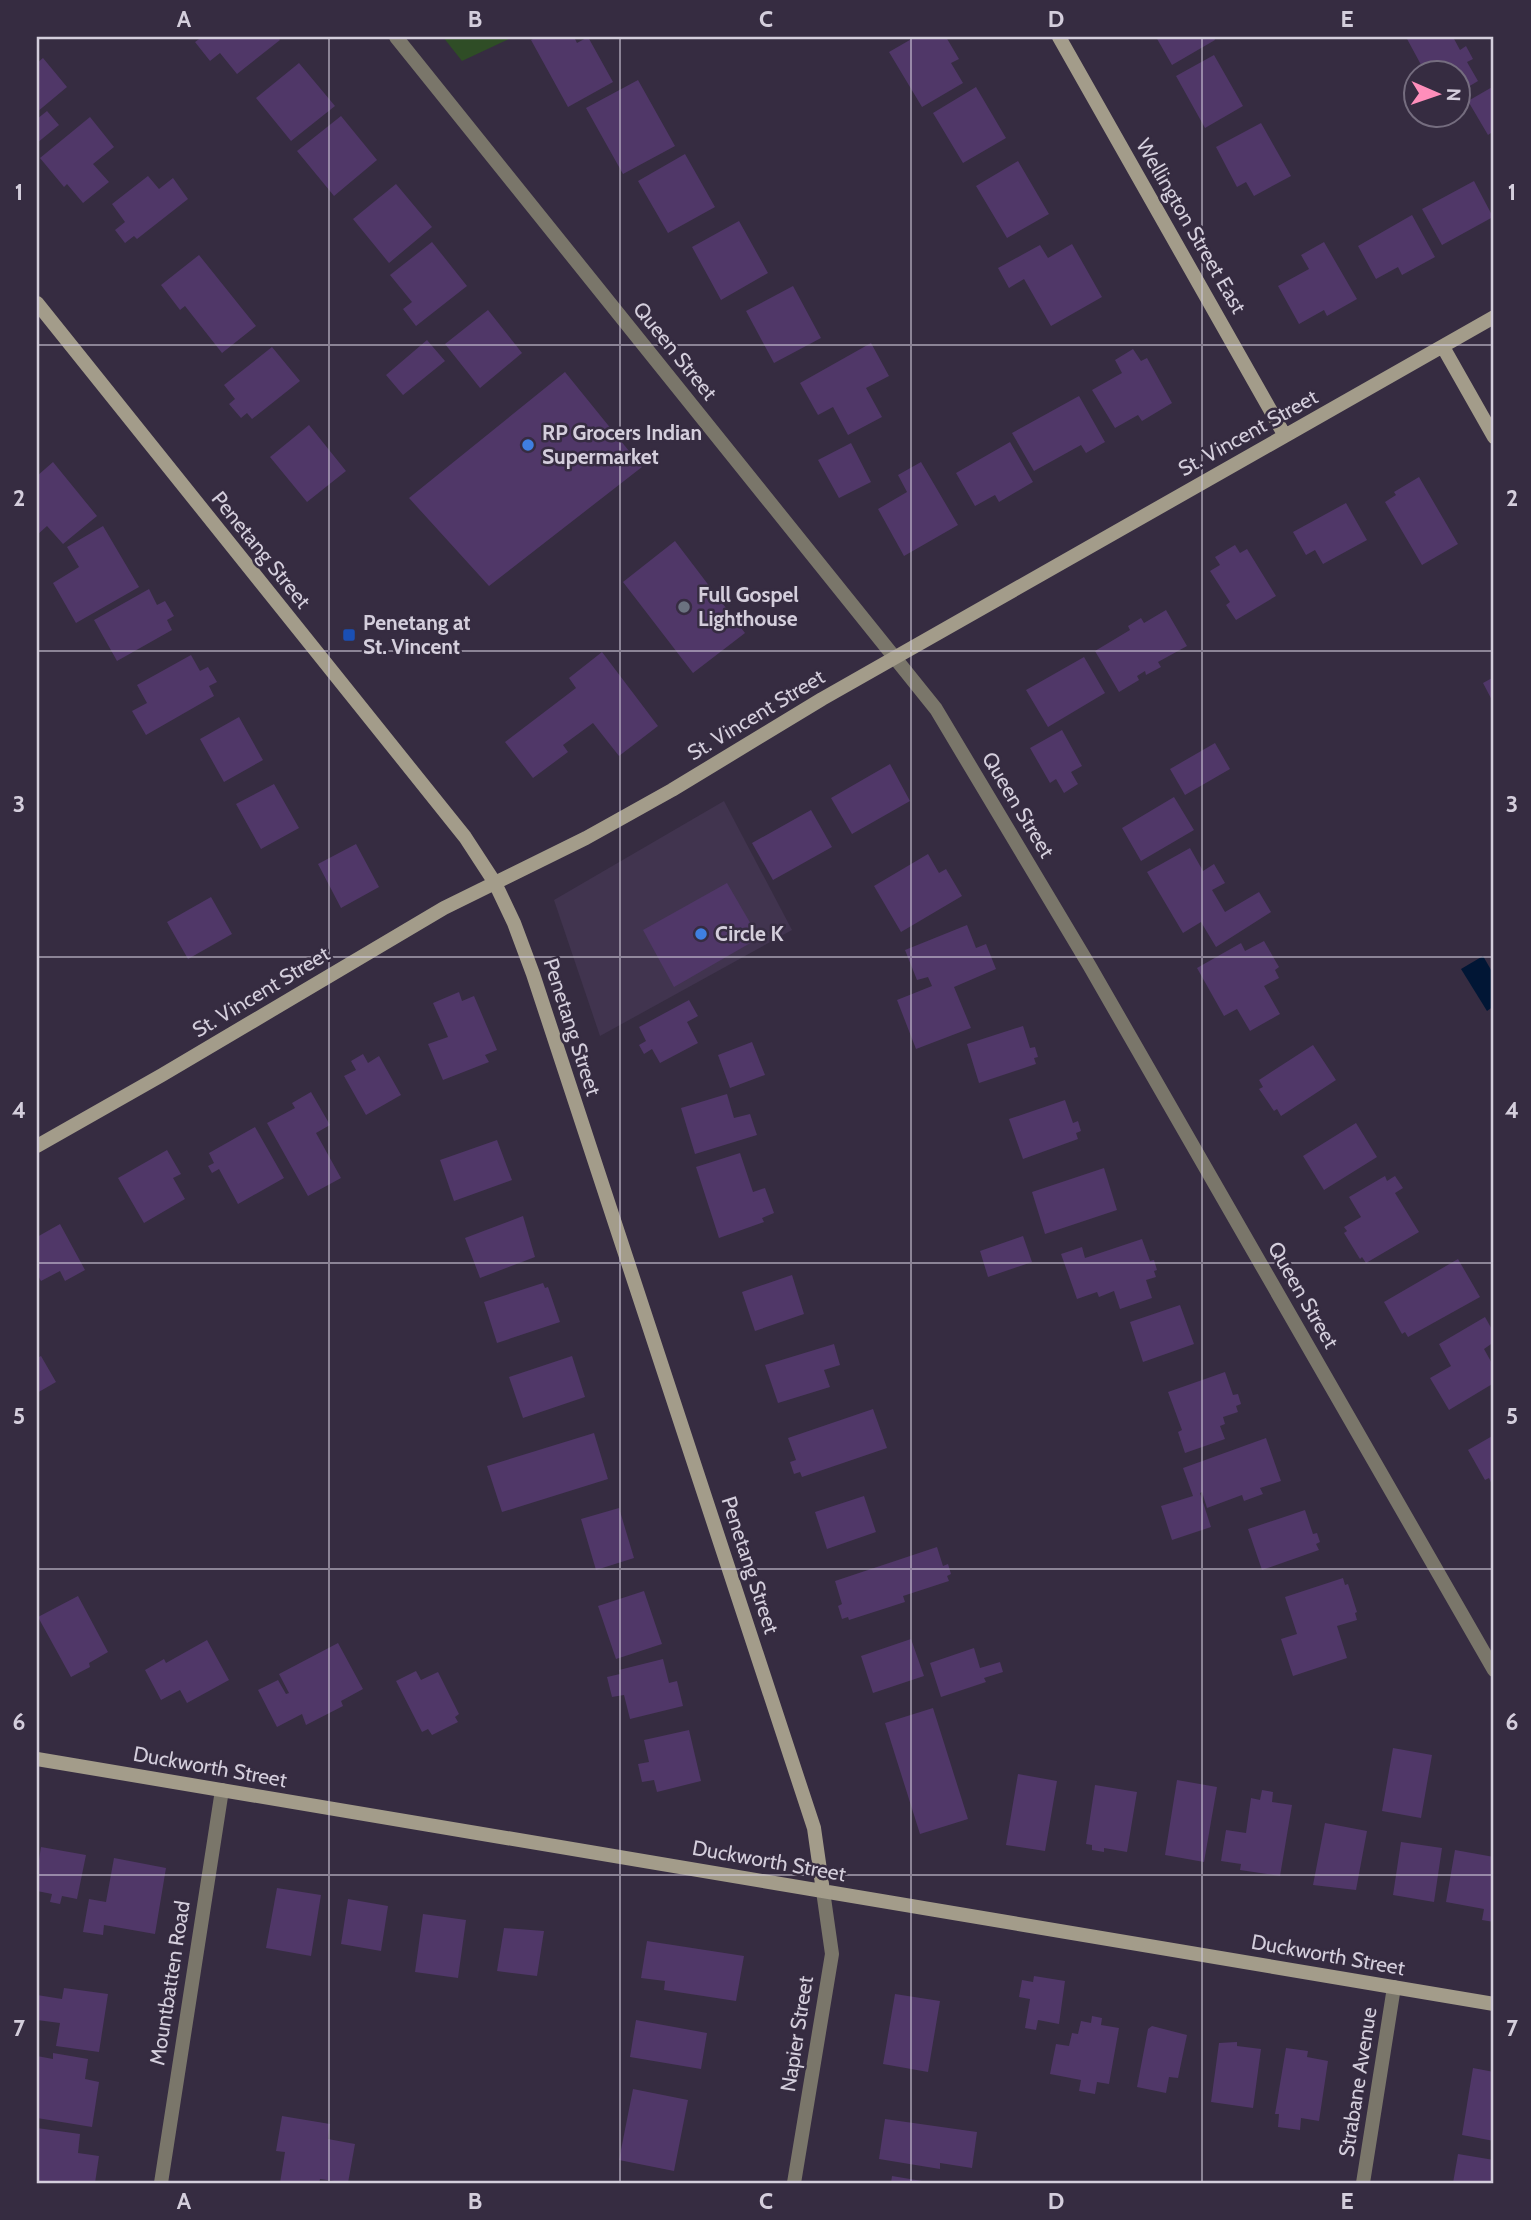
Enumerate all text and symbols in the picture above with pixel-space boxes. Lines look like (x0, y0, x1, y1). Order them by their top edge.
text: A (177, 5, 192, 33)
text: B (468, 5, 482, 33)
text: C (759, 5, 773, 33)
text: D (1048, 5, 1064, 33)
text: E (1340, 5, 1354, 33)
north arrow (1402, 60, 1472, 130)
text: N (1442, 87, 1465, 102)
street label: Wellington Street East (1131, 134, 1252, 318)
text: 1 (15, 178, 23, 206)
text: 1 (1508, 178, 1516, 206)
street label: Queen Street (628, 297, 723, 405)
street label: St. Vincent Street (1174, 384, 1322, 481)
place label: RP Grocers Indian Supermarket (542, 420, 702, 469)
marker: RP Grocers Indian Supermarket (520, 437, 536, 453)
text: 2 (13, 484, 25, 512)
text: 2 (1506, 484, 1518, 512)
street label: Penetang Street (207, 486, 316, 613)
place label: Full Gospel Lighthouse (698, 582, 799, 631)
marker: Full Gospel Lighthouse (676, 599, 692, 615)
place label: Penetang at St. Vincent (363, 610, 471, 659)
marker: Penetang at St. Vincent (341, 627, 357, 643)
street label: St. Vincent Street (683, 664, 829, 765)
street label: Queen Street (977, 747, 1060, 862)
text: 3 (13, 790, 25, 818)
text: 3 (1506, 790, 1518, 818)
place label: Circle K (715, 921, 785, 946)
marker: Circle K (693, 926, 709, 942)
street label: St. Vincent Street (188, 941, 334, 1042)
street label: Penetang Street (538, 955, 606, 1099)
text: 4 (12, 1096, 26, 1124)
text: 4 (1505, 1096, 1519, 1124)
street label: Queen Street (1263, 1237, 1344, 1353)
text: 5 (13, 1402, 25, 1430)
text: 5 (1506, 1402, 1518, 1430)
street label: Penetang Street (716, 1493, 784, 1637)
text: 6 (13, 1708, 25, 1736)
text: 6 (1506, 1708, 1518, 1736)
street label: Duckworth Street (131, 1741, 289, 1792)
street label: Duckworth Street (690, 1835, 848, 1886)
street label: Mountbatten Road (144, 1899, 195, 2067)
street label: Duckworth Street (1249, 1929, 1407, 1980)
street label: Napier Street (775, 1974, 818, 2094)
street label: Strabane Avenue (1333, 2005, 1382, 2159)
text: 7 (13, 2014, 25, 2042)
text: 7 (1506, 2014, 1518, 2042)
text: A (177, 2187, 192, 2215)
text: B (468, 2187, 482, 2215)
text: C (759, 2187, 773, 2215)
text: D (1048, 2187, 1064, 2215)
text: E (1340, 2187, 1354, 2215)

